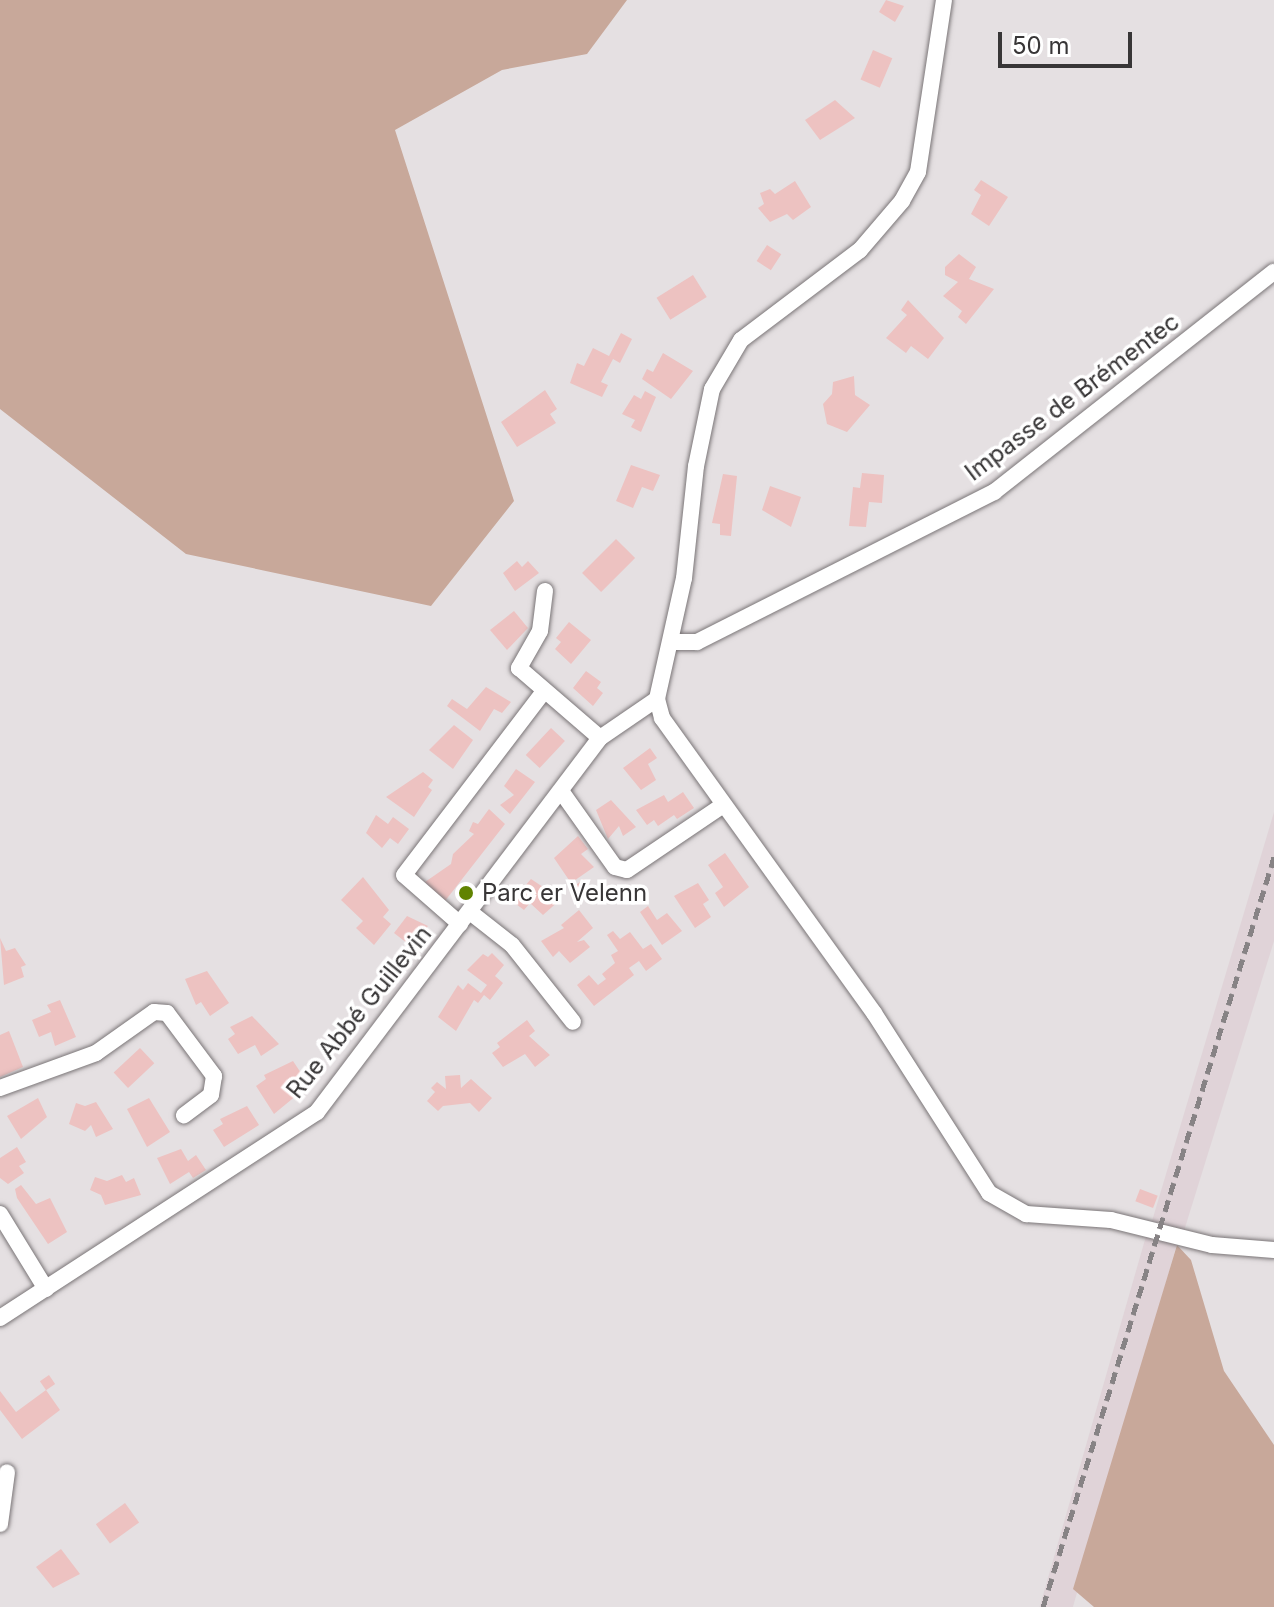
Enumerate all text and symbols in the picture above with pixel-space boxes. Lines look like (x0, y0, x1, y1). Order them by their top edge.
scale bar (1002, 16, 1136, 66)
text: 50 m (1012, 31, 1070, 60)
street label: Impasse de Brémentec (959, 307, 1185, 487)
place label: Parc er Velenn (482, 879, 647, 907)
marker: Parc er Velenn (457, 884, 475, 902)
street label: Rue Abbé Guillevin (281, 920, 437, 1104)

